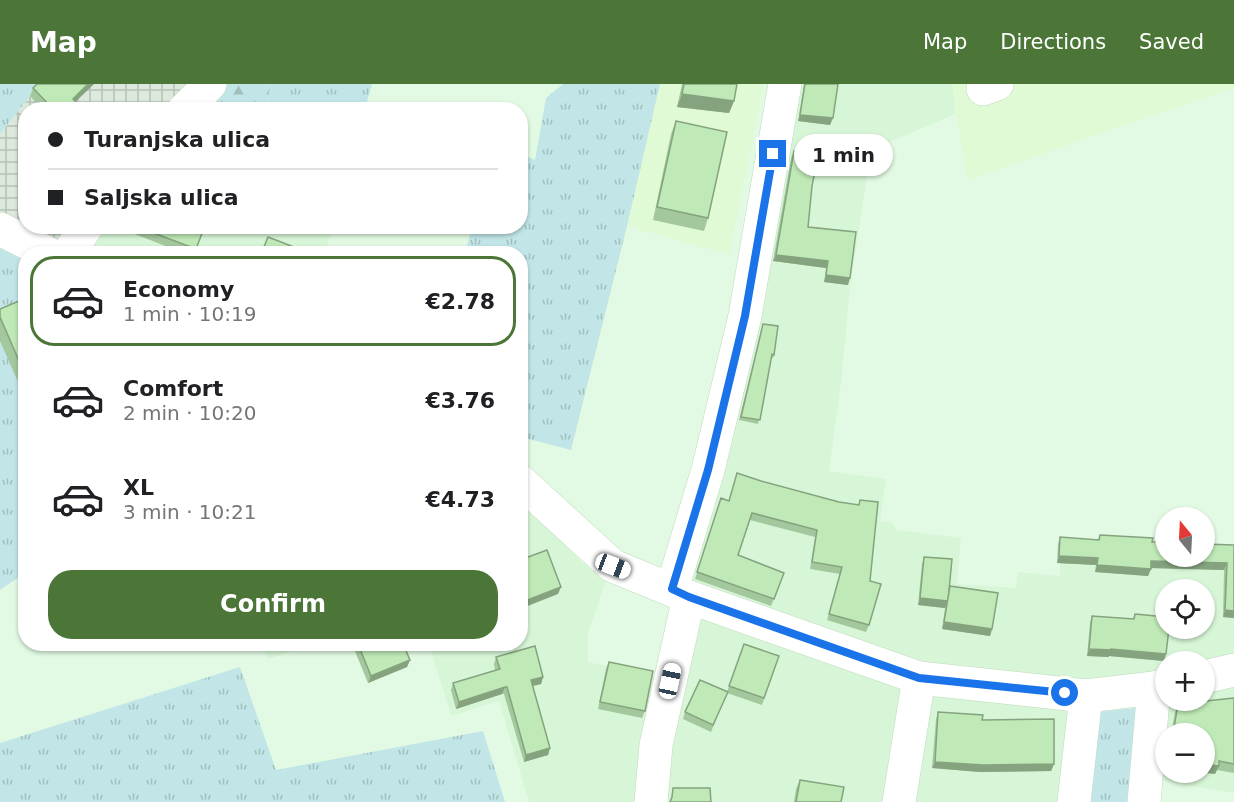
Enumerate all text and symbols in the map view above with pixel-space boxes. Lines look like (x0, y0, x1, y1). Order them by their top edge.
text: Map (30, 26, 97, 59)
text: Map (923, 30, 967, 54)
text: Directions (1000, 30, 1106, 54)
text: Saved (1139, 30, 1204, 54)
text: Turanjska ulica (84, 127, 270, 152)
callout: 1 min (794, 133, 893, 175)
route end (759, 140, 786, 167)
text: 1 min (812, 143, 875, 167)
text: Saljska ulica (84, 185, 239, 210)
icon: car (51, 274, 105, 328)
text: Economy (123, 277, 234, 302)
text: €2.78 (425, 289, 495, 314)
text: 1 min · 10:19 (123, 302, 257, 326)
icon: car (51, 373, 105, 427)
text: Comfort (123, 376, 223, 401)
text: €3.76 (425, 388, 495, 413)
text: 2 min · 10:20 (123, 401, 257, 425)
icon: car (51, 472, 105, 526)
text: XL (123, 475, 154, 500)
text: €4.73 (425, 487, 495, 512)
text: 3 min · 10:21 (123, 500, 257, 524)
north arrow (1155, 507, 1215, 567)
map controls (1155, 507, 1215, 783)
car (593, 551, 633, 581)
button: Confirm (48, 570, 498, 639)
button: locate (1155, 579, 1215, 639)
button: + (1155, 651, 1215, 711)
car (657, 662, 683, 700)
route start (1051, 679, 1078, 706)
button: − (1155, 723, 1215, 783)

